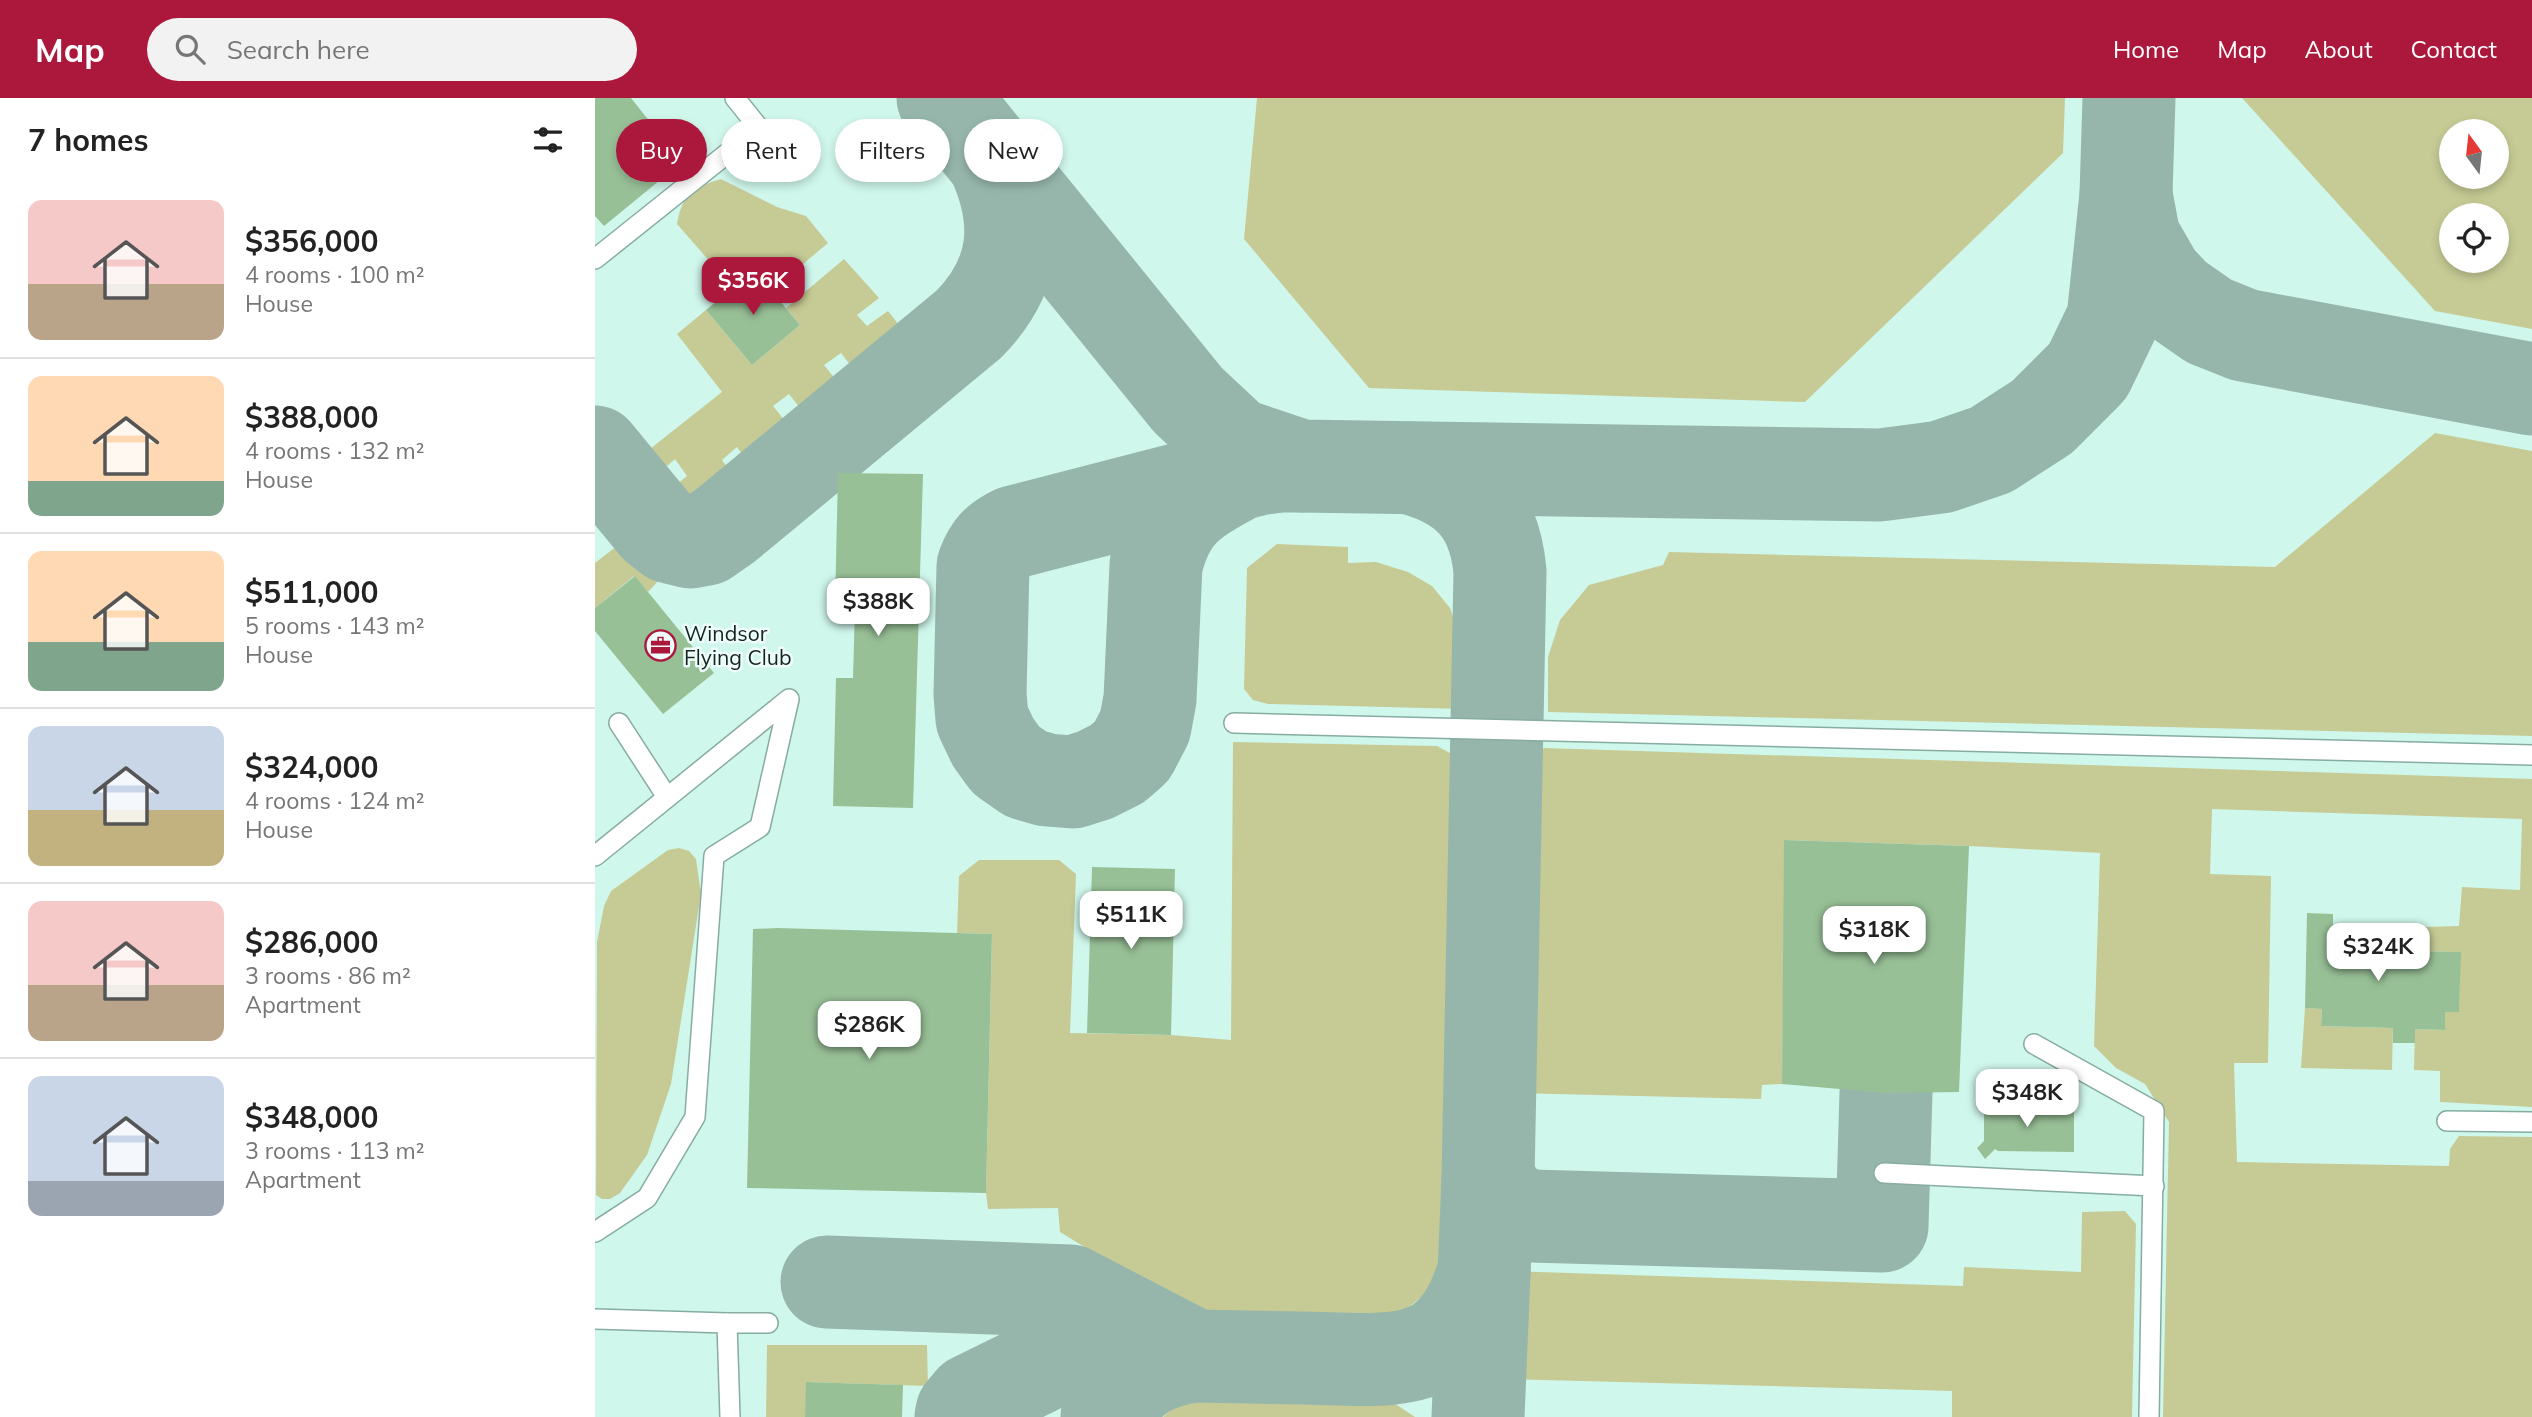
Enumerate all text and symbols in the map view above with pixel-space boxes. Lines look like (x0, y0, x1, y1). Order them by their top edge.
search box (147, 18, 637, 81)
text: Map (35, 29, 105, 70)
icon: search (171, 30, 209, 68)
text: Search here (227, 33, 370, 66)
text: Home (2113, 34, 2179, 64)
text: Map (2217, 34, 2267, 64)
text: About (2305, 34, 2373, 64)
text: Contact (2411, 34, 2497, 64)
chip: Buy (616, 119, 707, 182)
chip: Rent (721, 119, 821, 182)
chip: Filters (835, 119, 950, 182)
chip: New (964, 119, 1063, 182)
north arrow (2439, 119, 2509, 189)
map controls (2439, 119, 2509, 273)
text: 7 homes (28, 121, 149, 159)
icon: filters (529, 121, 567, 159)
button: locate (2439, 203, 2509, 273)
text: $356,000 (245, 222, 378, 260)
icon: home (84, 228, 168, 312)
pin: $356K (704, 258, 802, 317)
text: 4 rooms · 100 m² (245, 260, 425, 289)
text: $356K (718, 265, 788, 294)
text: House (245, 289, 313, 318)
text: $388,000 (245, 398, 378, 436)
icon: home (84, 404, 168, 488)
text: 4 rooms · 132 m² (245, 436, 425, 465)
text: House (245, 465, 313, 494)
text: $511,000 (245, 573, 378, 611)
pin: $388K (829, 578, 927, 638)
icon: home (84, 579, 168, 663)
text: $388K (843, 586, 913, 615)
text: 5 rooms · 143 m² (245, 611, 425, 640)
place label: Windsor Flying Club (684, 620, 791, 670)
office icon: Windsor Flying Club (644, 628, 678, 662)
text: House (245, 640, 313, 669)
text: $324,000 (245, 748, 378, 786)
icon: home (84, 754, 168, 838)
text: 4 rooms · 124 m² (245, 786, 425, 815)
text: House (245, 815, 313, 844)
pin: $511K (1082, 892, 1180, 951)
text: $511K (1096, 899, 1166, 928)
pin: $318K (1825, 906, 1923, 966)
text: $318K (1839, 914, 1909, 943)
text: $286,000 (245, 923, 378, 961)
pin: $324K (2329, 924, 2427, 983)
icon: home (84, 929, 168, 1013)
text: $324K (2343, 931, 2413, 960)
text: 3 rooms · 86 m² (245, 961, 411, 990)
text: Apartment (245, 990, 361, 1019)
pin: $286K (820, 1002, 918, 1061)
text: $286K (834, 1009, 904, 1038)
pin: $348K (1978, 1070, 2076, 1129)
text: $348K (1992, 1077, 2062, 1106)
text: $348,000 (245, 1098, 378, 1136)
icon: home (84, 1104, 168, 1188)
text: 3 rooms · 113 m² (245, 1136, 425, 1165)
text: Apartment (245, 1165, 361, 1194)

